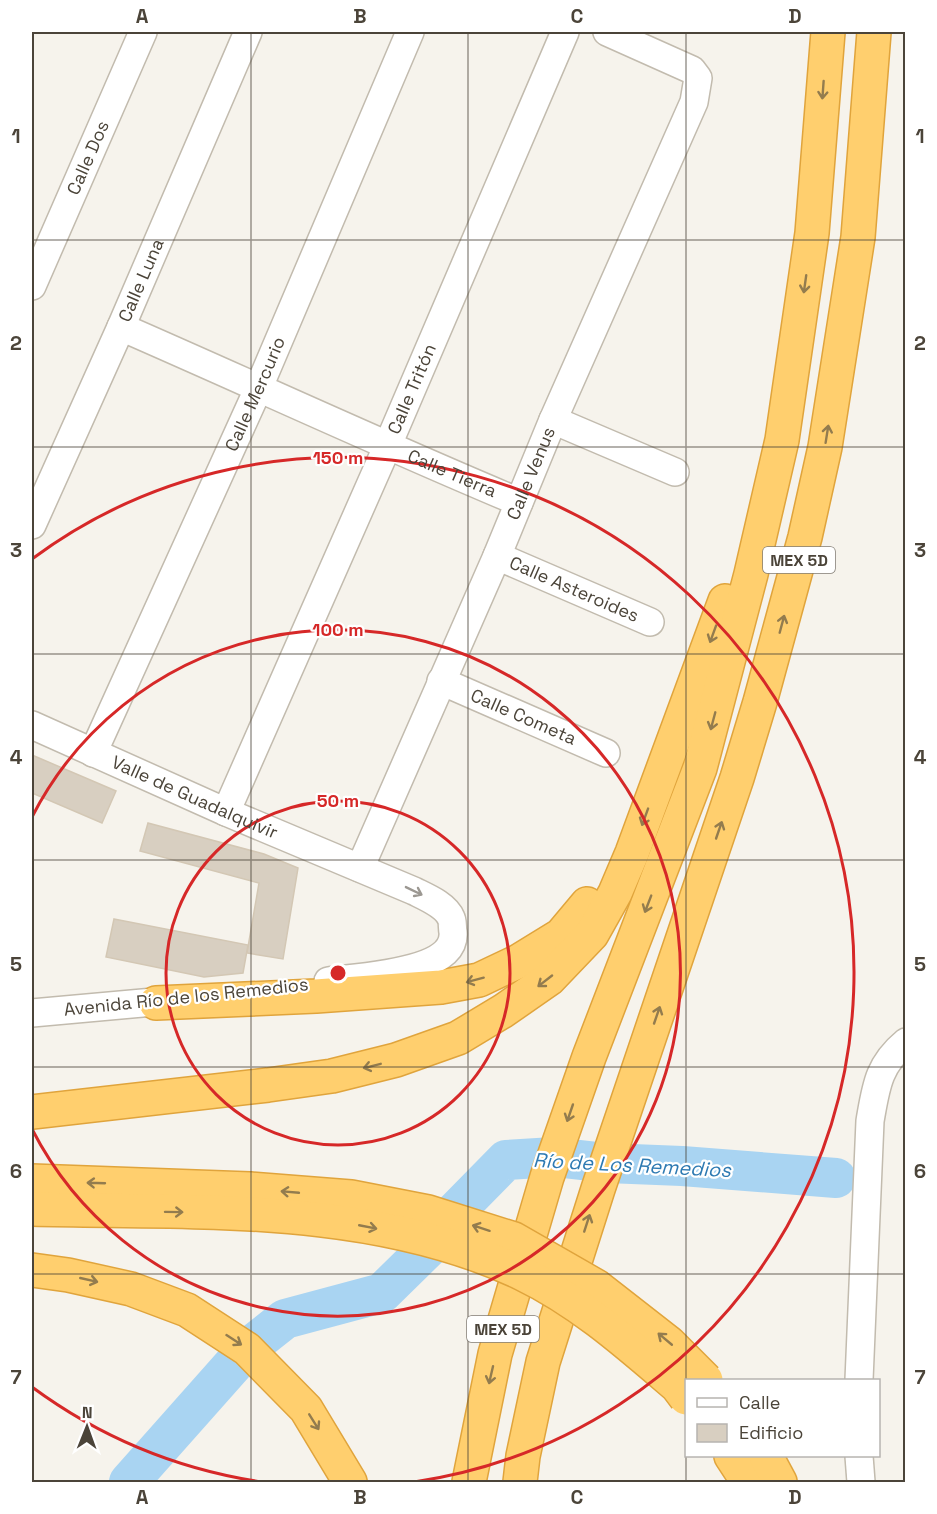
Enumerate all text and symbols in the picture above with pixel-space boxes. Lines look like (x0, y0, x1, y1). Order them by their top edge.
text: A (136, 3, 149, 29)
text: B (353, 3, 367, 29)
text: C (571, 3, 584, 29)
text: D (788, 3, 802, 29)
one-way arrow (818, 79, 829, 99)
street label: Calle Dos (61, 117, 114, 198)
text: 1 (11, 123, 21, 149)
text: 1 (915, 123, 925, 149)
street label: Calle Luna (113, 235, 169, 325)
one-way arrow (799, 273, 810, 293)
text: 2 (10, 330, 22, 356)
text: 2 (914, 330, 926, 356)
street label: Calle Mercurio (219, 333, 290, 455)
street label: Calle Tritón (382, 340, 441, 438)
street label: Calle Venus (501, 423, 560, 523)
one-way arrow (821, 425, 832, 444)
street label: Calle Tierra (404, 444, 500, 502)
text: 150 m (313, 446, 363, 469)
text: 3 (10, 537, 22, 563)
text: 3 (914, 537, 926, 563)
road number: MEX 5D (763, 547, 835, 573)
street label: Calle Asteroides (506, 551, 643, 627)
one-way arrow (777, 615, 789, 634)
text: 100 m (312, 618, 364, 641)
one-way arrow (706, 624, 717, 643)
street label: Calle Cometa (467, 683, 580, 750)
one-way arrow (706, 711, 718, 730)
text: 4 (10, 744, 23, 770)
text: 4 (914, 744, 927, 770)
street label: Valle de Guadalquivir (108, 750, 282, 844)
text: 50 m (317, 789, 359, 812)
one-way arrow (639, 807, 650, 826)
one-way arrow (714, 821, 725, 840)
one-way arrow (404, 886, 422, 898)
one-way arrow (642, 895, 653, 913)
text: 5 (10, 951, 22, 977)
text: 5 (914, 951, 926, 977)
centre of rings (328, 963, 348, 983)
street label: Avenida Río de los Remedios (63, 972, 309, 1021)
one-way arrow (538, 974, 554, 987)
one-way arrow (466, 975, 485, 986)
one-way arrow (652, 1006, 663, 1025)
one-way arrow (363, 1061, 382, 1073)
one-way arrow (563, 1103, 574, 1122)
water label: Río de Los Remedios (532, 1147, 733, 1183)
text: 6 (10, 1158, 22, 1184)
text: 6 (914, 1158, 926, 1184)
one-way arrow (86, 1177, 106, 1189)
one-way arrow (281, 1186, 301, 1197)
one-way arrow (163, 1207, 183, 1218)
one-way arrow (582, 1214, 593, 1233)
one-way arrow (358, 1222, 377, 1233)
one-way arrow (472, 1222, 491, 1233)
one-way arrow (79, 1274, 98, 1286)
road number: MEX 5D (467, 1316, 539, 1342)
one-way arrow (657, 1333, 673, 1346)
one-way arrow (225, 1334, 242, 1346)
text: 7 (10, 1364, 22, 1390)
text: 7 (914, 1364, 926, 1390)
one-way arrow (484, 1365, 496, 1384)
legend (685, 1379, 880, 1457)
text: Calle (739, 1391, 780, 1414)
north arrow (57, 1397, 117, 1457)
text: N (82, 1402, 93, 1423)
one-way arrow (308, 1413, 320, 1430)
text: Edificio (739, 1421, 803, 1444)
text: A (136, 1484, 149, 1510)
text: B (353, 1484, 367, 1510)
text: C (571, 1484, 584, 1510)
text: D (788, 1484, 802, 1510)

